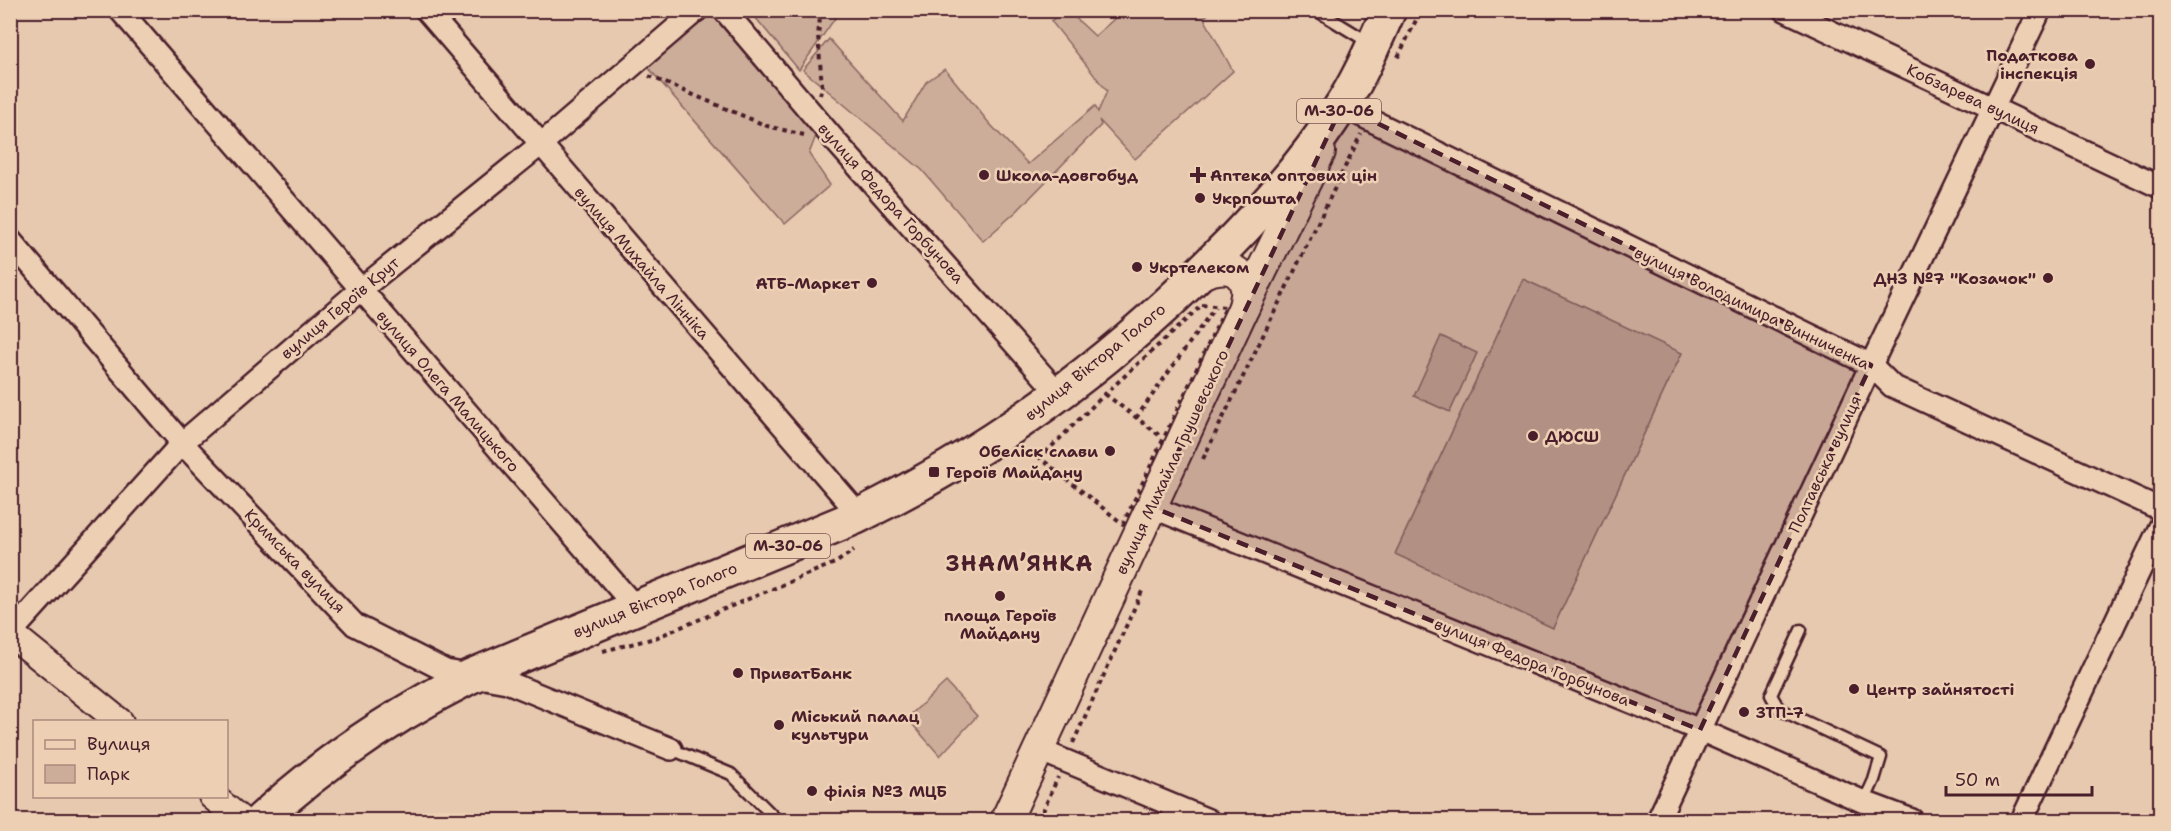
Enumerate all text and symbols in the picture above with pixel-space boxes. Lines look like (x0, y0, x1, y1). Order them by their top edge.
place label: Податкова інспекція (1986, 45, 2078, 84)
marker: Податкова інспекція (2083, 57, 2097, 71)
street label: Кобзарева вулиця (1903, 59, 2043, 139)
road number: М-30-06 (1297, 99, 1381, 123)
street label: вулиця Федора Горбунова (813, 118, 969, 288)
place label: Школа-довгобуд (996, 165, 1139, 186)
place label: Аптека оптових цін (1210, 165, 1377, 186)
marker: Школа-довгобуд (977, 168, 991, 182)
marker: Аптека оптових цін (1191, 168, 1205, 182)
street label: вулиця Михайла Лінніка (570, 182, 714, 344)
place label: Укрпошта (1212, 188, 1296, 209)
marker: Укрпошта (1193, 191, 1207, 205)
street label: вулиця Володимира Винниченка (1631, 242, 1873, 374)
street label: вулиця Героїв Крут (276, 252, 404, 364)
place label: Укртелеком (1149, 257, 1250, 278)
marker: Укртелеком (1130, 260, 1144, 274)
place label: ДНЗ №7 "Козачок" (1874, 268, 2036, 289)
marker: ДНЗ №7 "Козачок" (2041, 271, 2055, 285)
place label: АТБ-Маркет (755, 273, 860, 294)
marker: АТБ-Маркет (865, 276, 879, 290)
street label: вулиця Віктора Голого (1020, 299, 1170, 425)
street label: вулиця Олега Малицького (372, 305, 524, 477)
street label: вулиця Михайла Грушевського (1110, 346, 1234, 578)
street label: Полтавська вулиця (1784, 392, 1866, 536)
place label: ДЮСШ (1545, 426, 1599, 447)
marker: ДЮСШ (1526, 429, 1540, 443)
place label: Обеліск слави (979, 441, 1098, 462)
marker: Обеліск слави (1103, 444, 1117, 458)
place label: Героїв Майдану (946, 462, 1083, 483)
marker: Героїв Майдану (927, 465, 941, 479)
street label: Кримська вулиця (240, 504, 350, 618)
road number: М-30-06 (746, 534, 830, 558)
district label: ЗНАМ’ЯНКА (946, 549, 1094, 578)
street label: вулиця Віктора Голого (570, 557, 740, 643)
marker: площа Героїв Майдану (993, 589, 1007, 603)
place label: площа Героїв Майдану (944, 605, 1056, 644)
street label: вулиця Федора Горбунова (1431, 613, 1633, 711)
place label: ПриватБанк (750, 663, 852, 684)
marker: ПриватБанк (731, 666, 745, 680)
place label: Центр зайнятості (1866, 679, 2015, 700)
marker: Центр зайнятості (1847, 682, 1861, 696)
place label: ЗТП-7 (1756, 702, 1804, 723)
marker: ЗТП-7 (1737, 705, 1751, 719)
place label: Міський палац культури (791, 706, 920, 745)
marker: Міський палац культури (772, 718, 786, 732)
legend (33, 720, 228, 798)
text: Вулиця (87, 732, 151, 756)
scale bar (1946, 759, 2092, 797)
text: Парк (87, 762, 130, 786)
text: 50 m (1955, 768, 2000, 792)
place label: філія №3 МЦБ (824, 781, 947, 802)
marker: філія №3 МЦБ (805, 784, 819, 798)

